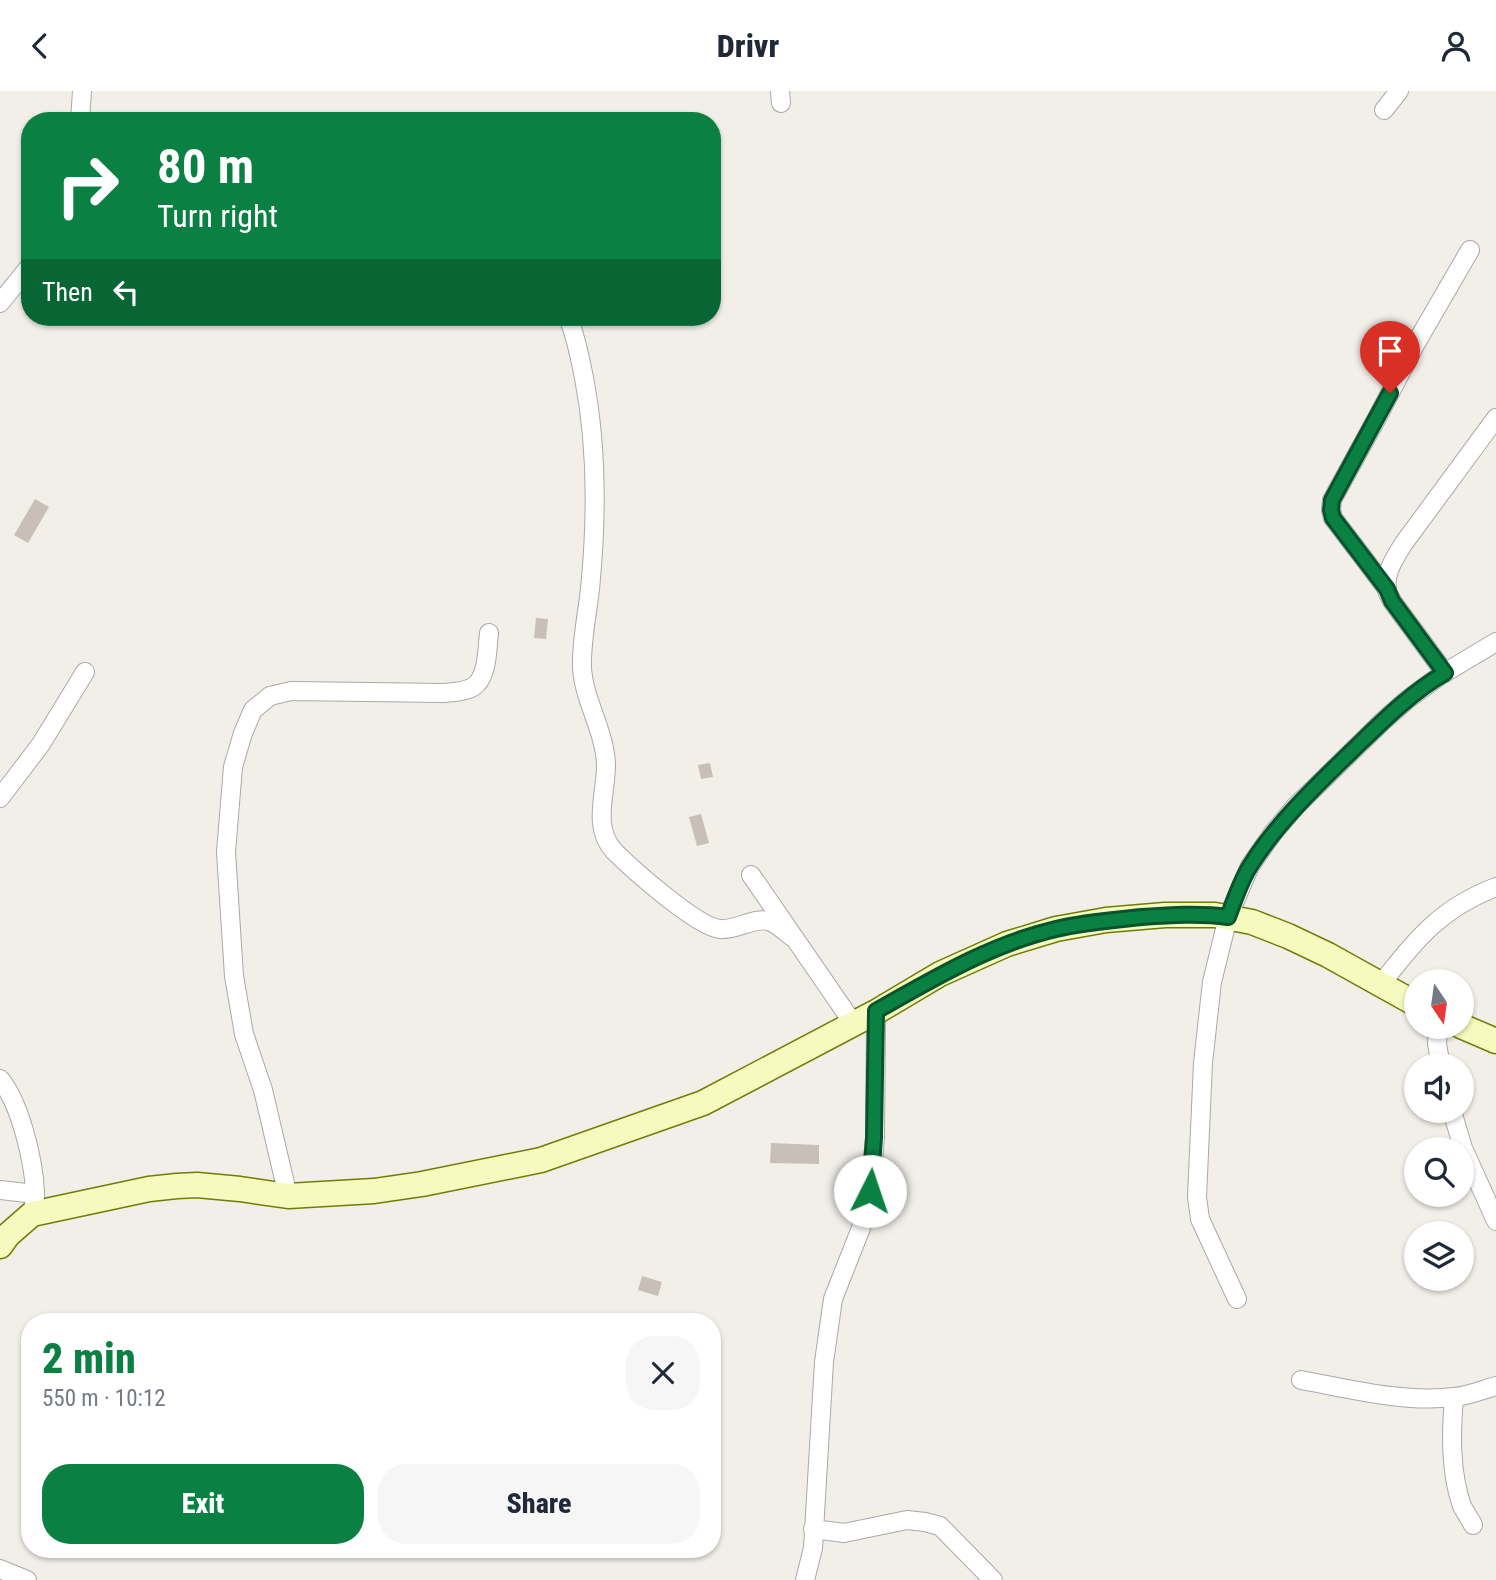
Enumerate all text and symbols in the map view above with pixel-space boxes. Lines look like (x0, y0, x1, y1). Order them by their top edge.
icon: back (21, 27, 59, 65)
text: Drivr (717, 27, 779, 65)
icon: person (1437, 27, 1475, 65)
text: 80 m (157, 138, 254, 195)
icon: right (42, 140, 133, 231)
text: Turn right (157, 197, 278, 235)
icon: left (107, 273, 145, 311)
text: Then (42, 277, 93, 307)
pin (1360, 321, 1420, 393)
icon: arrive (1371, 332, 1409, 370)
north arrow (1404, 969, 1474, 1039)
map controls (1404, 969, 1474, 1291)
button: sound (1404, 1053, 1474, 1123)
button: search (1404, 1137, 1474, 1207)
position arrow (833, 1154, 907, 1228)
button: layers (1404, 1221, 1474, 1291)
text: 2 min (42, 1334, 136, 1383)
button: close (626, 1336, 700, 1410)
text: 550 m · 10:12 (42, 1385, 166, 1412)
button: Exit (42, 1464, 364, 1544)
button: Share (378, 1464, 700, 1544)

